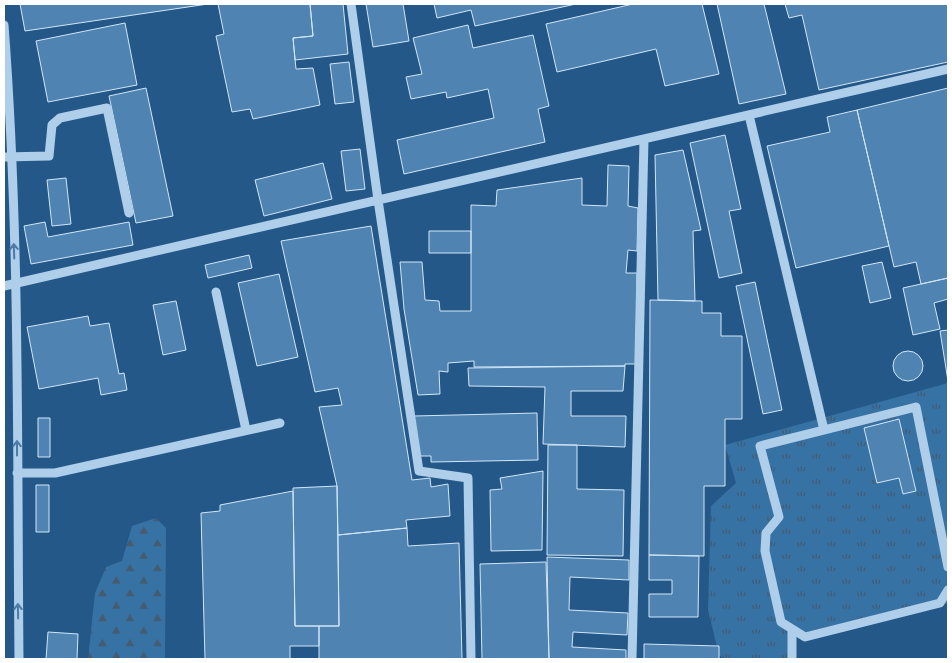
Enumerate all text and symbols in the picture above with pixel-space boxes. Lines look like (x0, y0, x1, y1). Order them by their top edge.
one-way arrow (9, 243, 19, 259)
one-way arrow (12, 440, 22, 456)
one-way arrow (13, 603, 23, 619)

